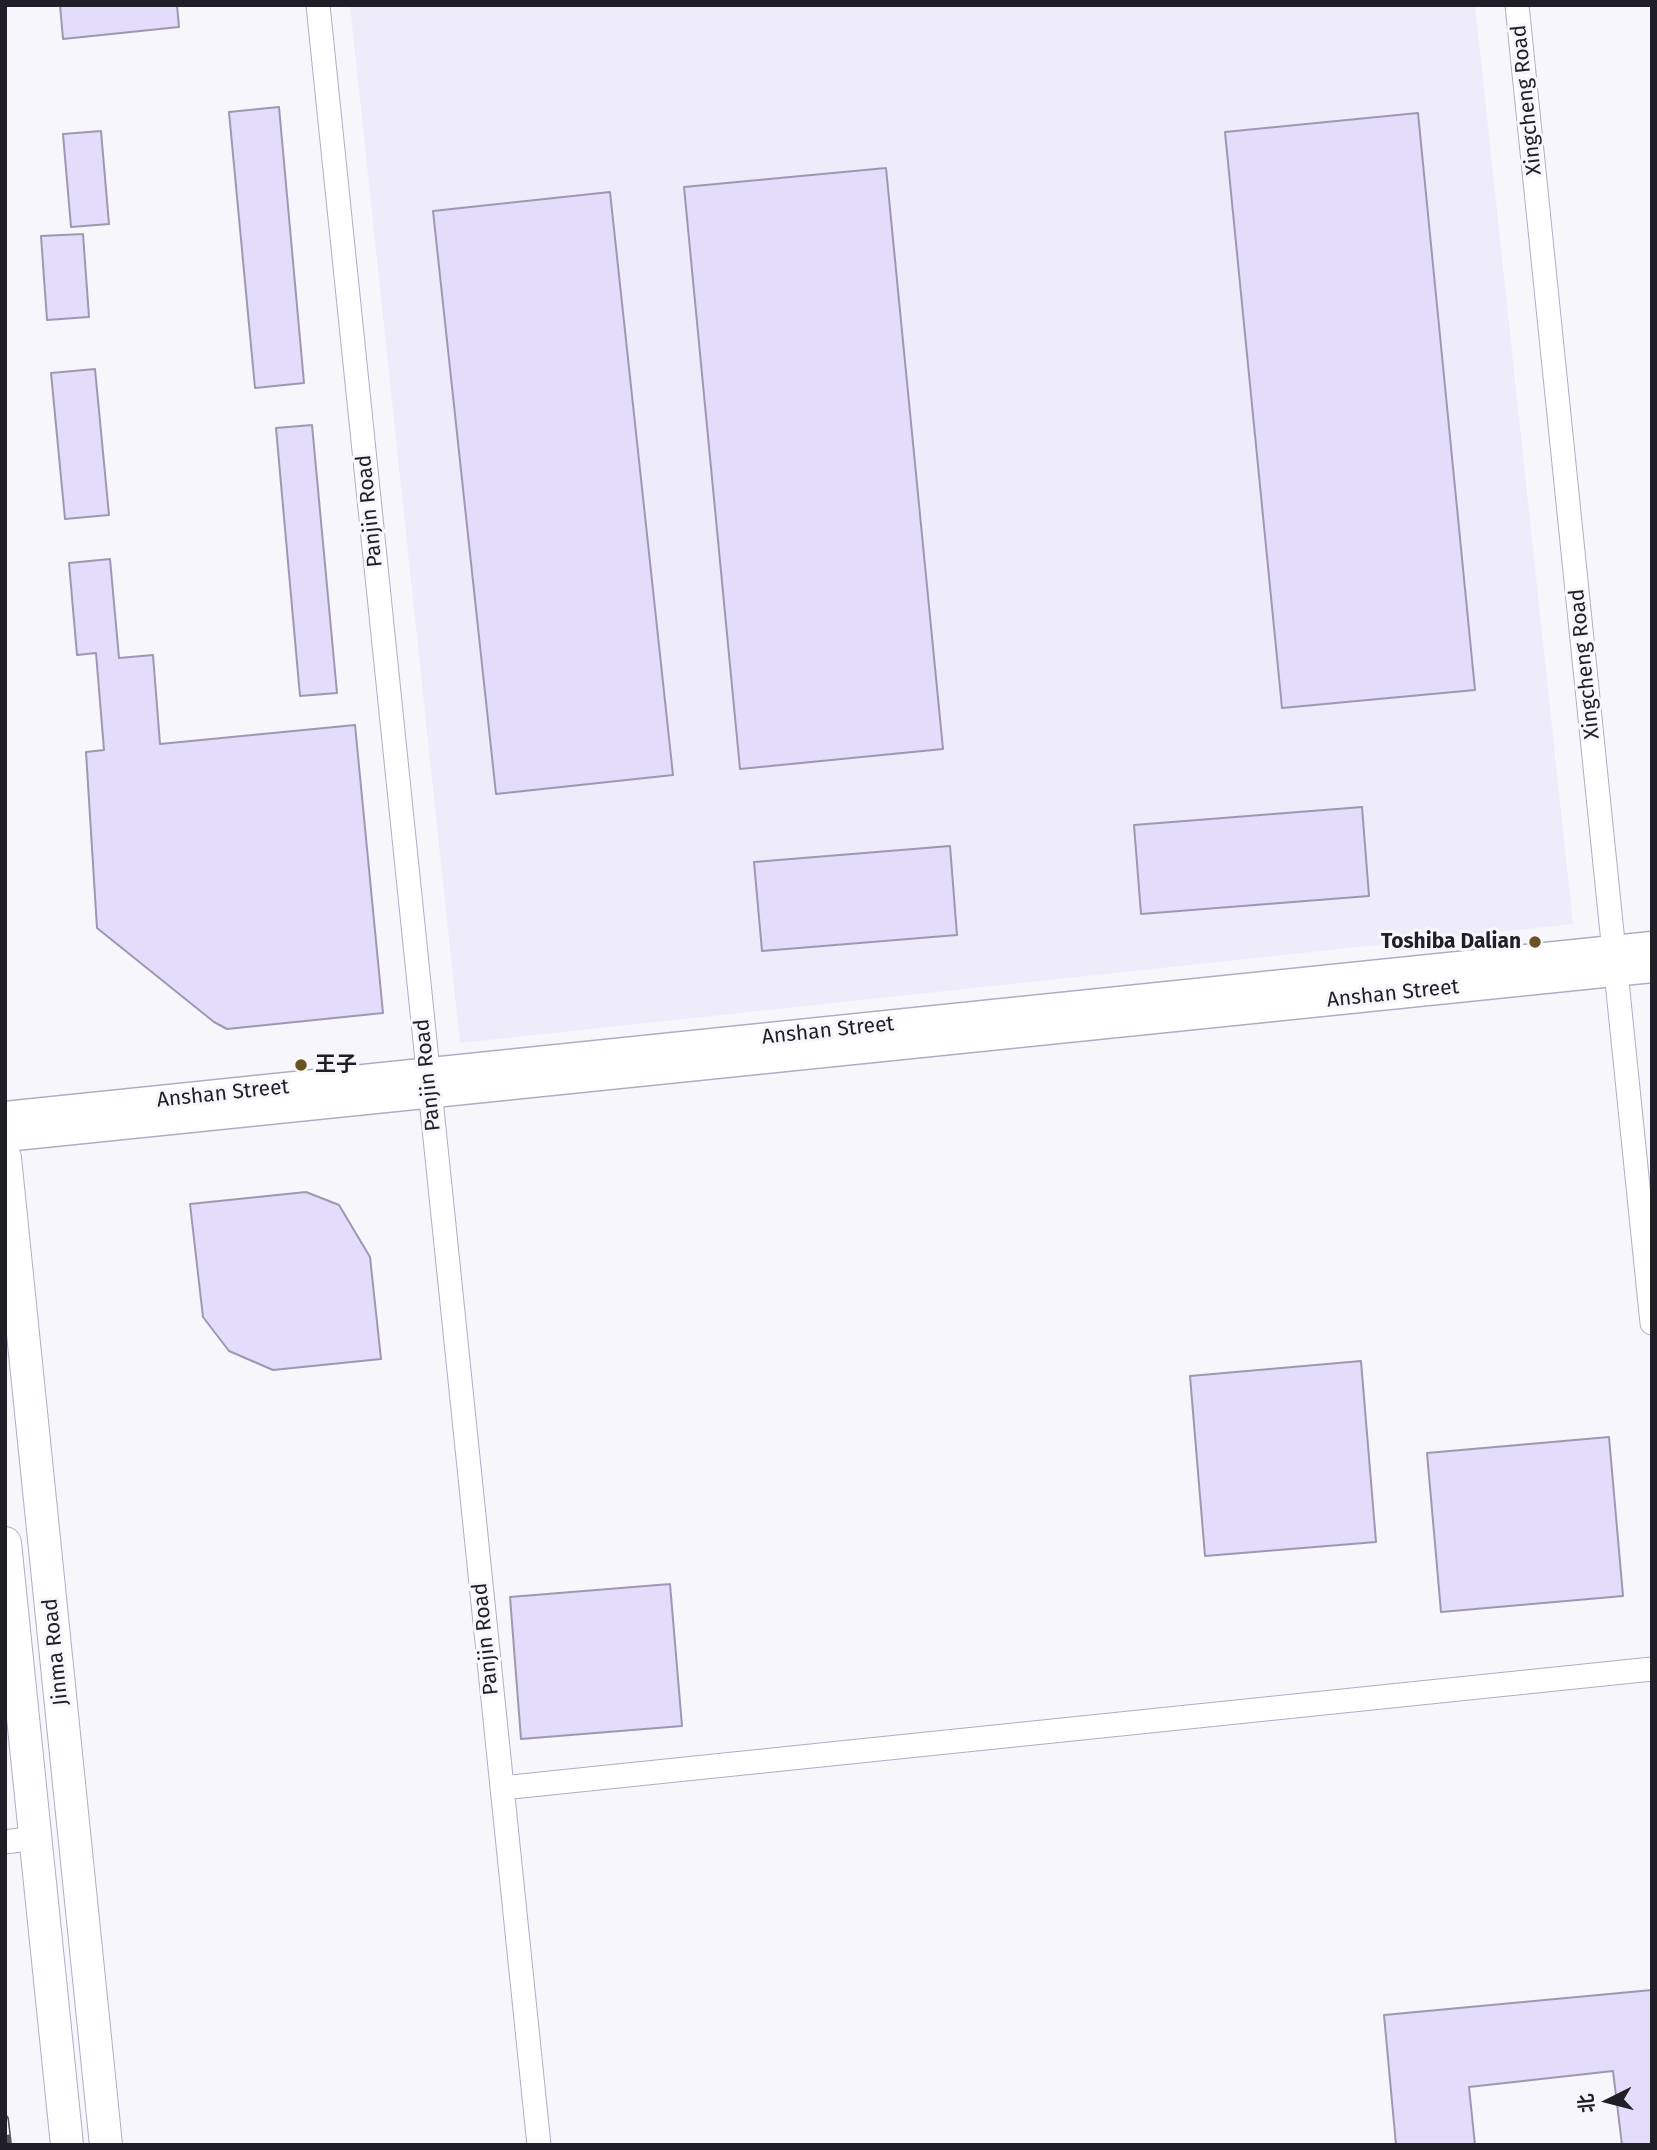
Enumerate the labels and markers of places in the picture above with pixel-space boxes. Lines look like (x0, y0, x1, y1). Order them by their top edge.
place label: Toshiba Dalian (1381, 929, 1521, 955)
marker: Toshiba Dalian (1527, 934, 1543, 950)
place label: 王子 (315, 1052, 357, 1078)
marker: 王子 (293, 1057, 309, 1073)

